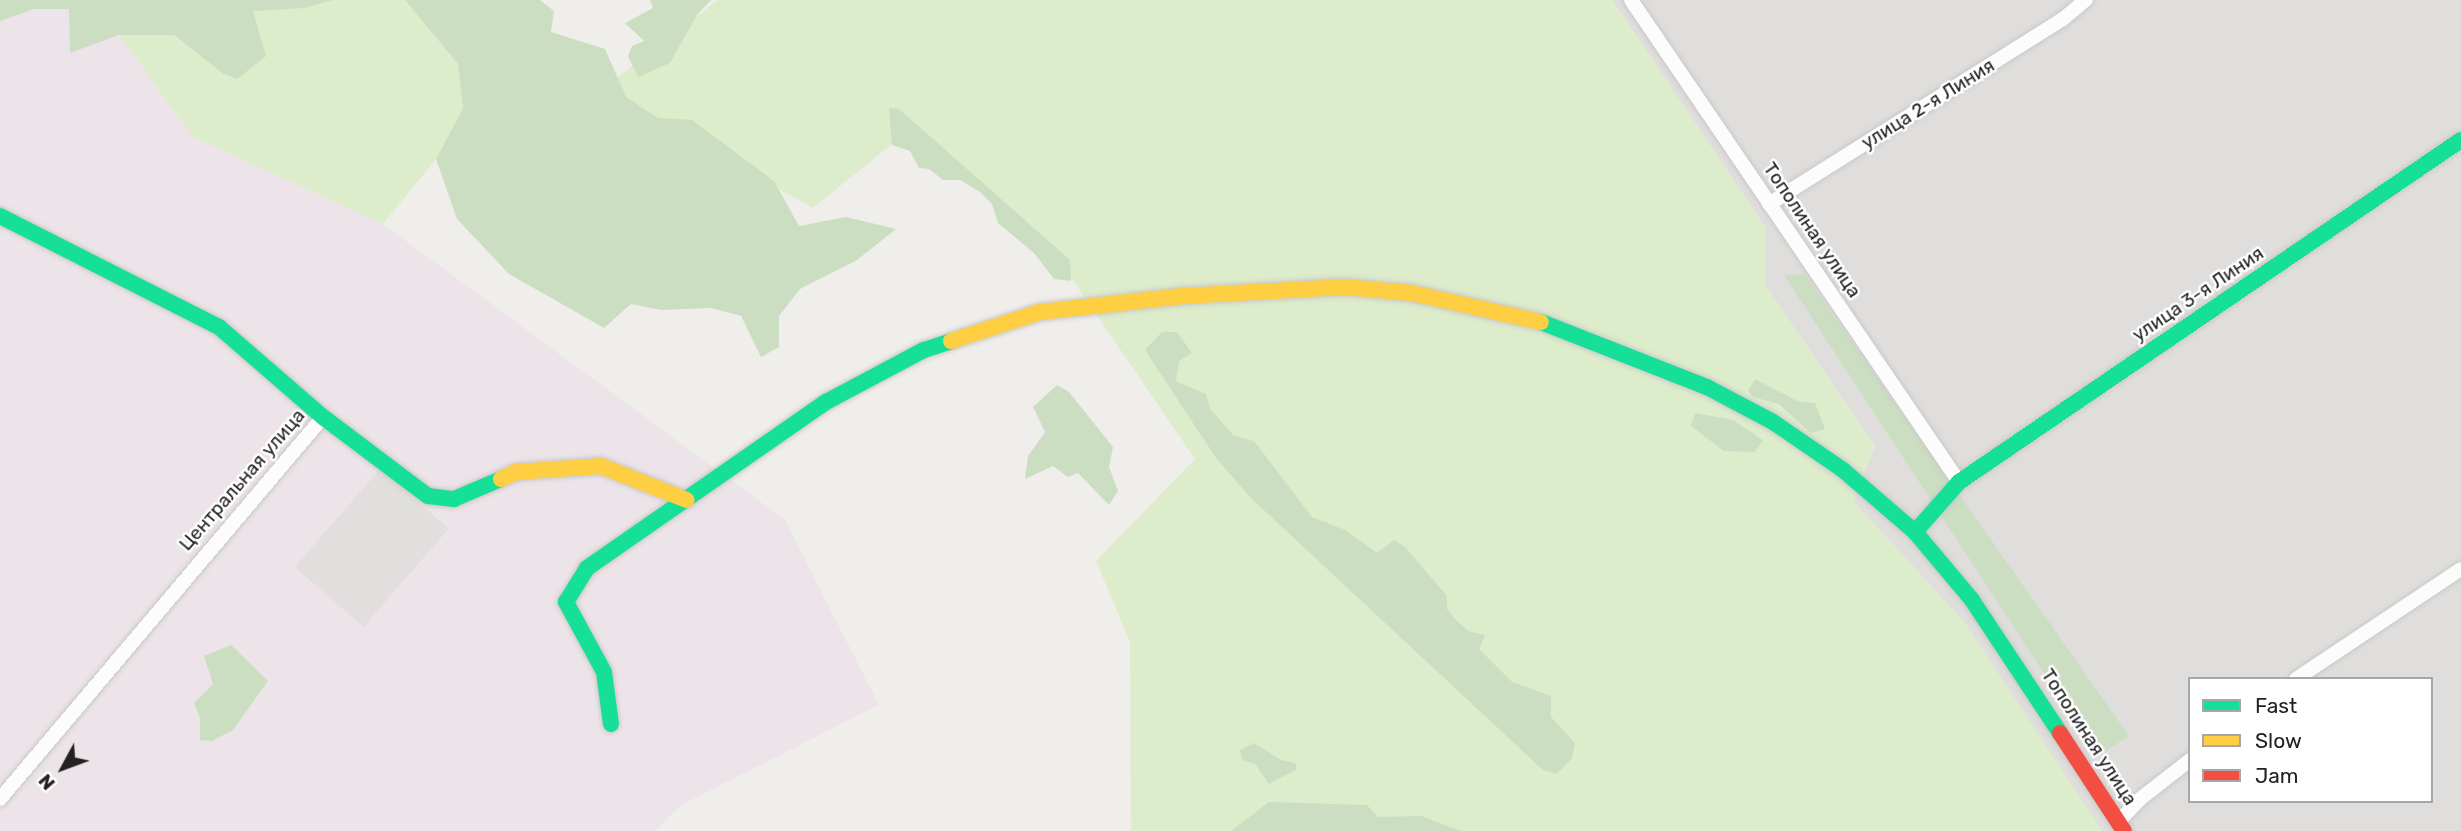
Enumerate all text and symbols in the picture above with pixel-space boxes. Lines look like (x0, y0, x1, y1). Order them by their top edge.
street label: улица 2-я Линия (1857, 54, 1999, 154)
street label: Тополиная улица (1758, 158, 1866, 302)
street label: улица 3-я Линия (2128, 242, 2268, 346)
street label: Центральная улица (174, 405, 310, 555)
street label: Тополиная улица (2036, 664, 2142, 810)
legend (2188, 677, 2433, 803)
text: Fast (2255, 693, 2297, 718)
text: Slow (2255, 728, 2302, 753)
north arrow (28, 733, 98, 803)
text: Jam (2255, 763, 2299, 788)
text: N (34, 769, 60, 795)

